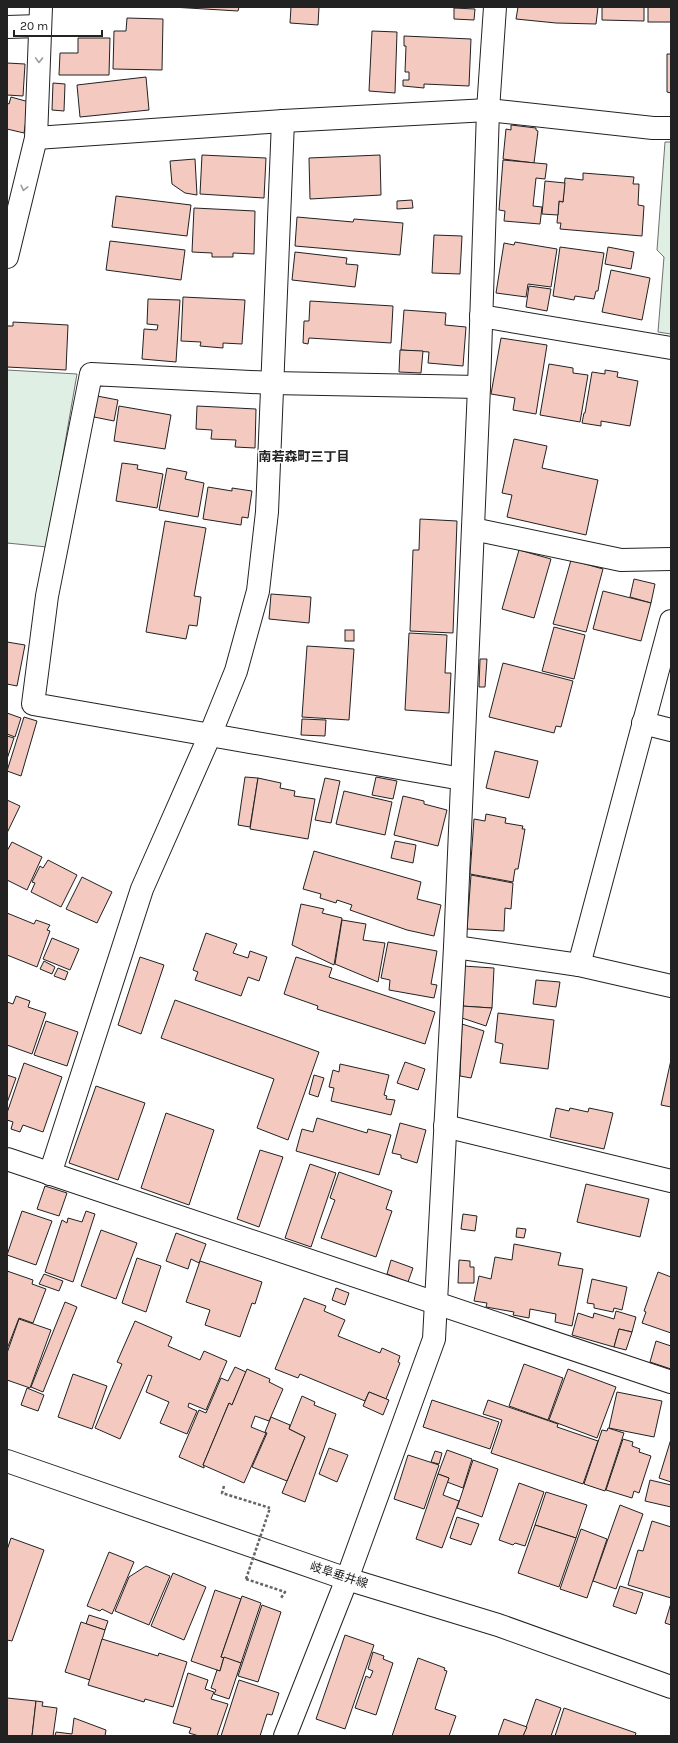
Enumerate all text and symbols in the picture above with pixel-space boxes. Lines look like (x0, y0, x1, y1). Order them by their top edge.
scale bar (14, 12, 102, 38)
text: 20 m (20, 19, 48, 33)
one-way arrow (35, 57, 43, 63)
one-way arrow (20, 185, 28, 192)
district label: 南若森町三丁目 (258, 449, 350, 464)
street label: 岐阜垂井線 (308, 1559, 370, 1591)

